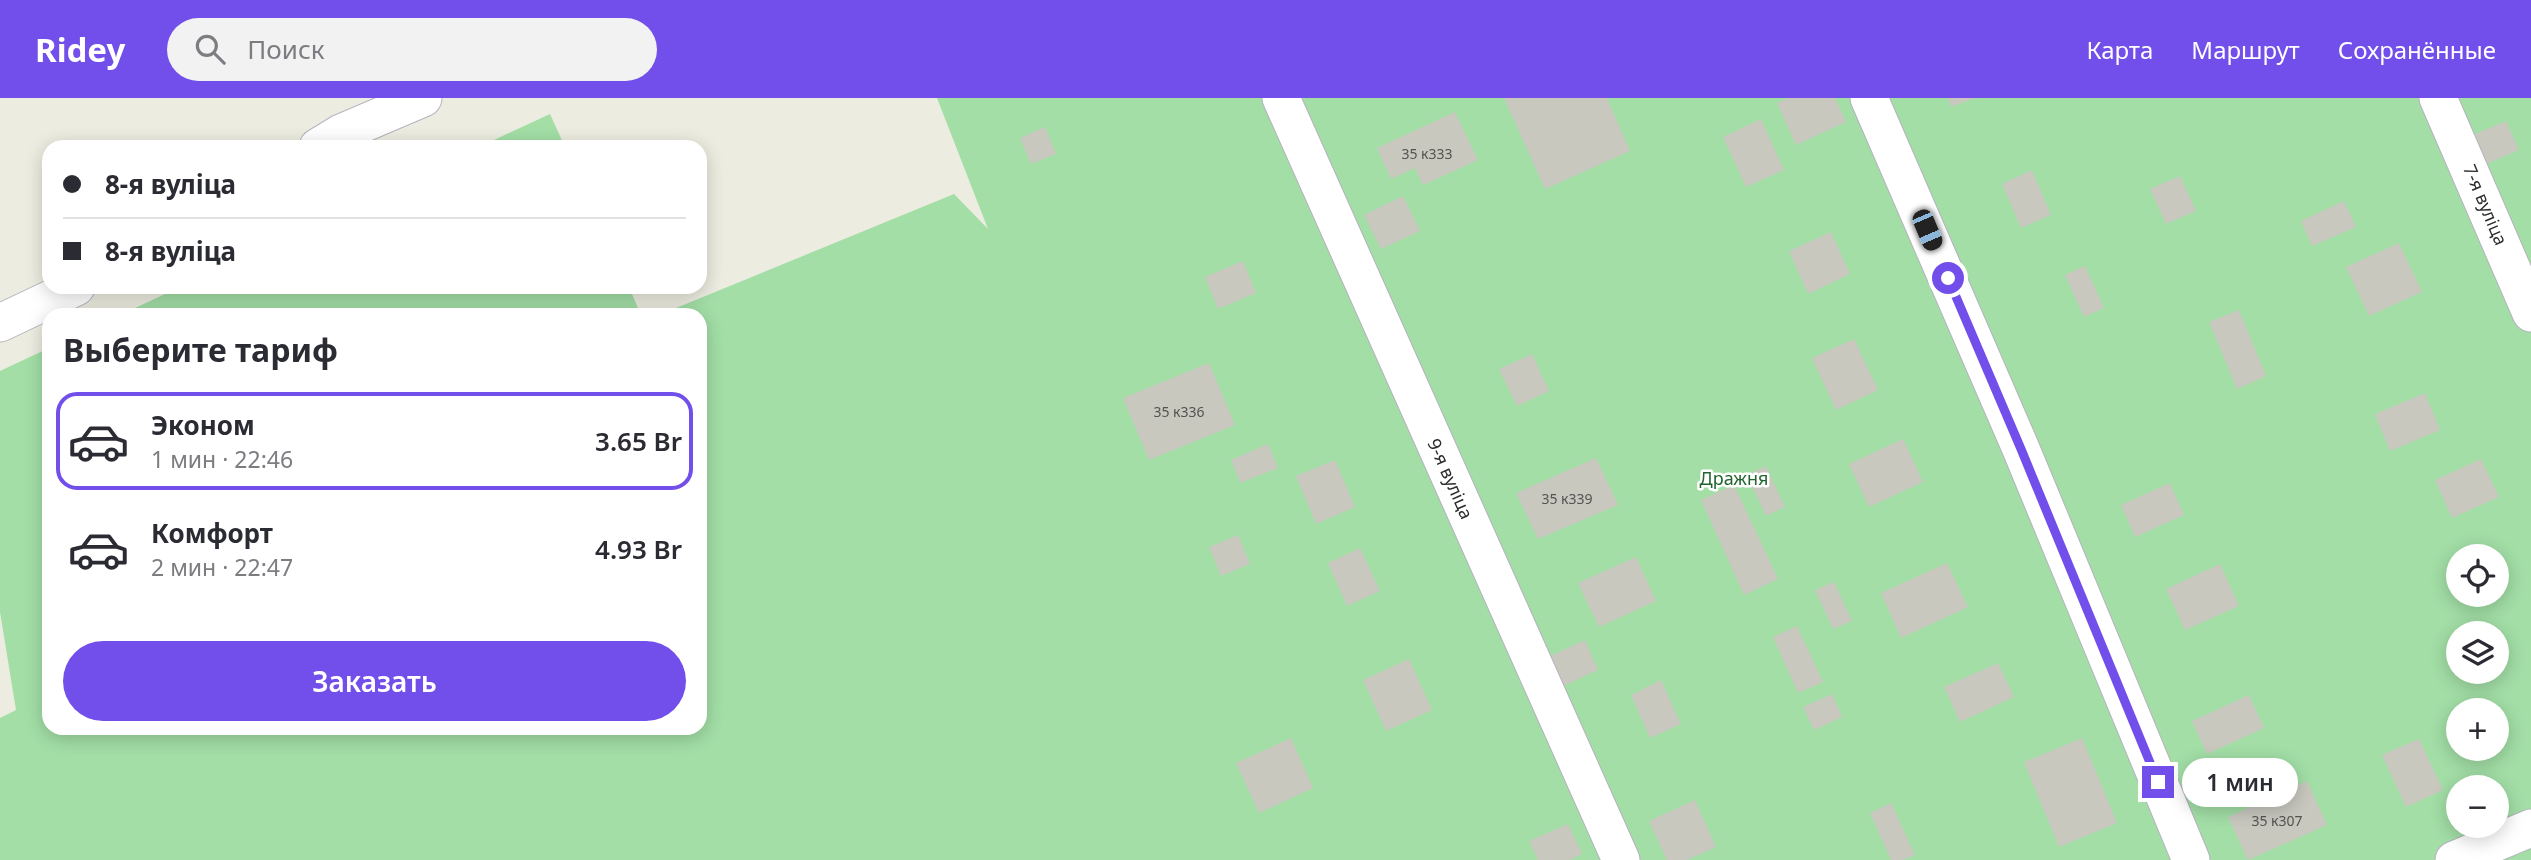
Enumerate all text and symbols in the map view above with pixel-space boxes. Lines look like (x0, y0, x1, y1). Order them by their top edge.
search box (167, 18, 657, 81)
text: Ridey (35, 27, 125, 72)
icon: search (191, 30, 229, 68)
text: Поиск (247, 31, 325, 67)
text: Карта (2086, 33, 2153, 66)
text: Маршрут (2191, 33, 2300, 66)
text: Сохранённые (2338, 33, 2496, 66)
house number: 35 к333 (1401, 144, 1453, 163)
street label: 7-я вуліца (2458, 161, 2514, 249)
text: 8-я вуліца (105, 166, 236, 202)
car (1910, 207, 1945, 253)
text: 8-я вуліца (105, 233, 236, 269)
route start (1932, 262, 1964, 294)
text: Выберите тариф (63, 328, 338, 371)
house number: 35 к336 (1153, 402, 1205, 421)
text: Эконом (151, 407, 255, 443)
icon: car (67, 410, 130, 473)
text: 3.65 Br (595, 423, 682, 459)
street label: 9-я вуліца (1423, 435, 1479, 523)
text: 1 мин · 22:46 (151, 443, 293, 475)
park label: Дражня (1700, 466, 1768, 490)
house number: 35 к339 (1541, 489, 1593, 508)
text: Комфорт (151, 515, 273, 551)
icon: car (67, 518, 130, 581)
text: 4.93 Br (595, 531, 682, 567)
map controls (2446, 544, 2509, 838)
button: locate (2446, 544, 2509, 607)
text: 2 мин · 22:47 (151, 551, 293, 583)
button: layers (2446, 621, 2509, 684)
button: Заказать (63, 641, 686, 721)
button: + (2446, 698, 2509, 761)
callout: 1 мин (2182, 758, 2298, 806)
route end (2142, 766, 2174, 798)
text: 1 мин (2206, 766, 2274, 798)
button: − (2446, 775, 2509, 838)
house number: 35 к307 (2251, 811, 2303, 830)

